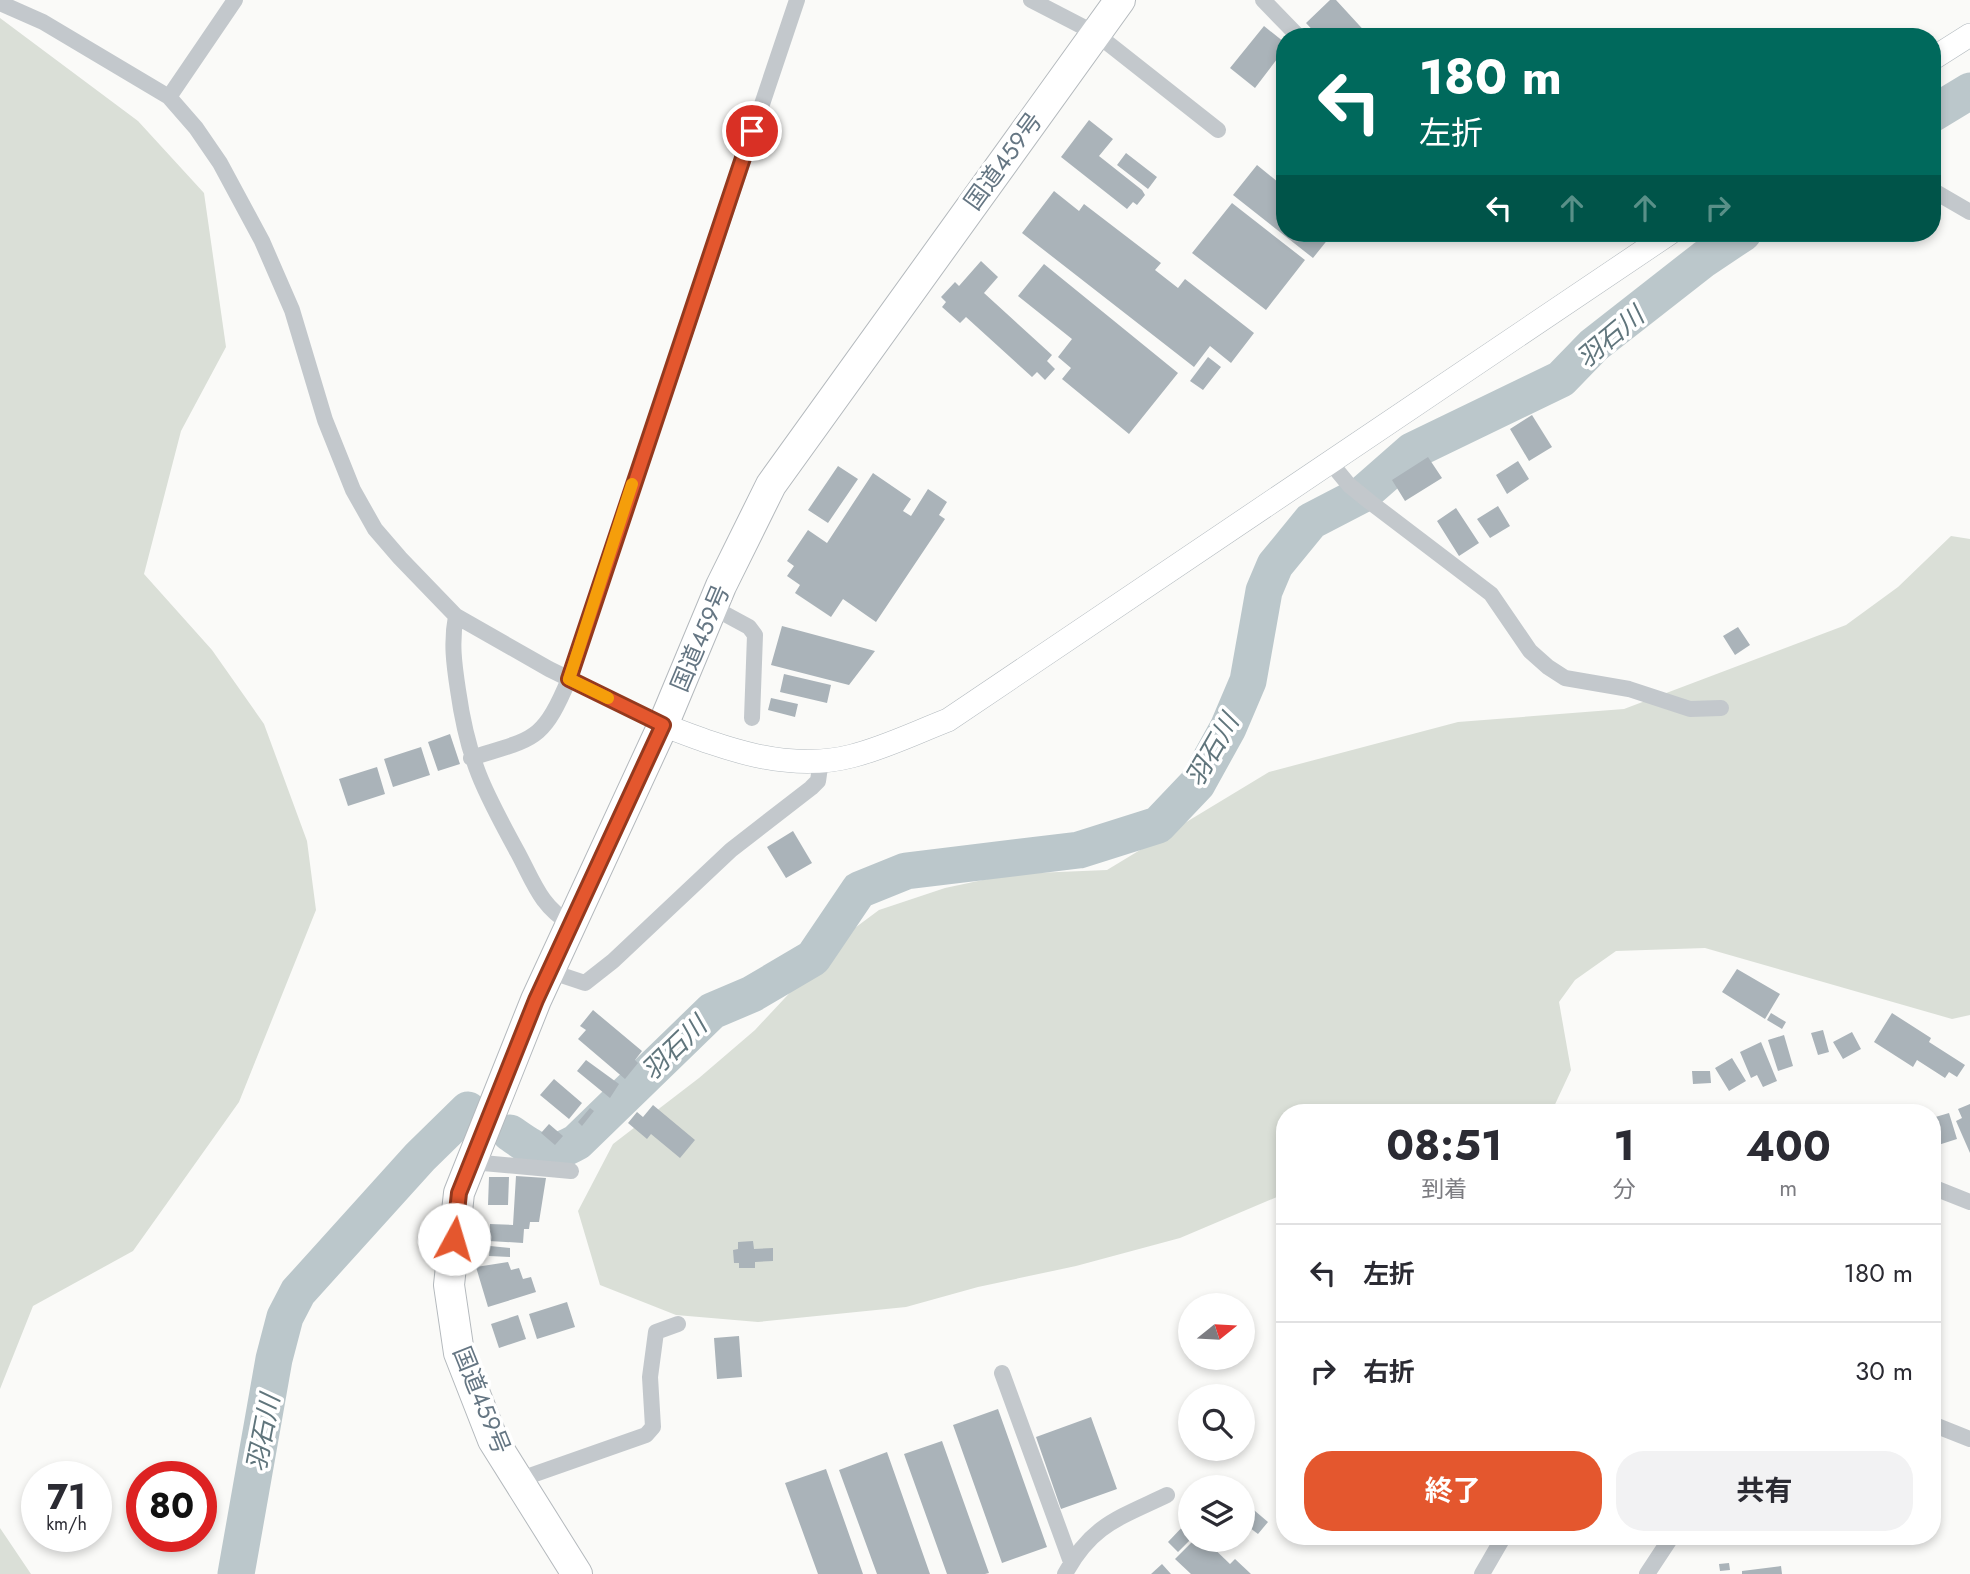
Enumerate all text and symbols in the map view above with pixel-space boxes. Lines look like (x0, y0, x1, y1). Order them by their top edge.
text: 180 m (1419, 42, 1562, 112)
icon: left (1304, 56, 1395, 147)
pin (722, 101, 782, 161)
street label: 国道459号 (956, 105, 1050, 217)
text: 左折 (1419, 110, 1483, 156)
icon: arrive (733, 112, 771, 150)
icon: left (1480, 189, 1518, 227)
icon: ahead (1553, 189, 1591, 227)
icon: ahead (1626, 189, 1664, 227)
icon: right (1699, 189, 1737, 227)
water label: 羽石川 (1568, 295, 1654, 377)
street label: 国道459号 (662, 579, 738, 697)
water label: 羽石川 (1176, 704, 1249, 793)
water label: 羽石川 (633, 1005, 717, 1089)
text: 08:51 (1386, 1115, 1502, 1176)
text: 1 (1613, 1115, 1635, 1176)
text: 400 (1746, 1116, 1831, 1177)
text: m (1779, 1171, 1797, 1205)
text: 到着 (1421, 1172, 1467, 1206)
text: 分 (1613, 1172, 1636, 1206)
position arrow (417, 1202, 491, 1276)
icon: left (1304, 1254, 1342, 1292)
text: 180 m (1843, 1254, 1913, 1292)
text: 左折 (1363, 1255, 1415, 1293)
north arrow (1178, 1293, 1255, 1370)
map controls (1178, 1293, 1255, 1552)
street label: 国道459号 (445, 1341, 519, 1459)
icon: right (1304, 1352, 1342, 1390)
text: 30 m (1855, 1352, 1913, 1390)
text: 右折 (1363, 1353, 1415, 1391)
button: search (1178, 1384, 1255, 1461)
water label: 羽石川 (237, 1388, 290, 1475)
button: 終了 (1304, 1451, 1602, 1531)
button: 共有 (1616, 1451, 1913, 1531)
speed limit sign: 80 (126, 1461, 217, 1552)
text: 71 (47, 1472, 86, 1522)
button: layers (1178, 1475, 1255, 1552)
text: km/h (46, 1511, 87, 1537)

